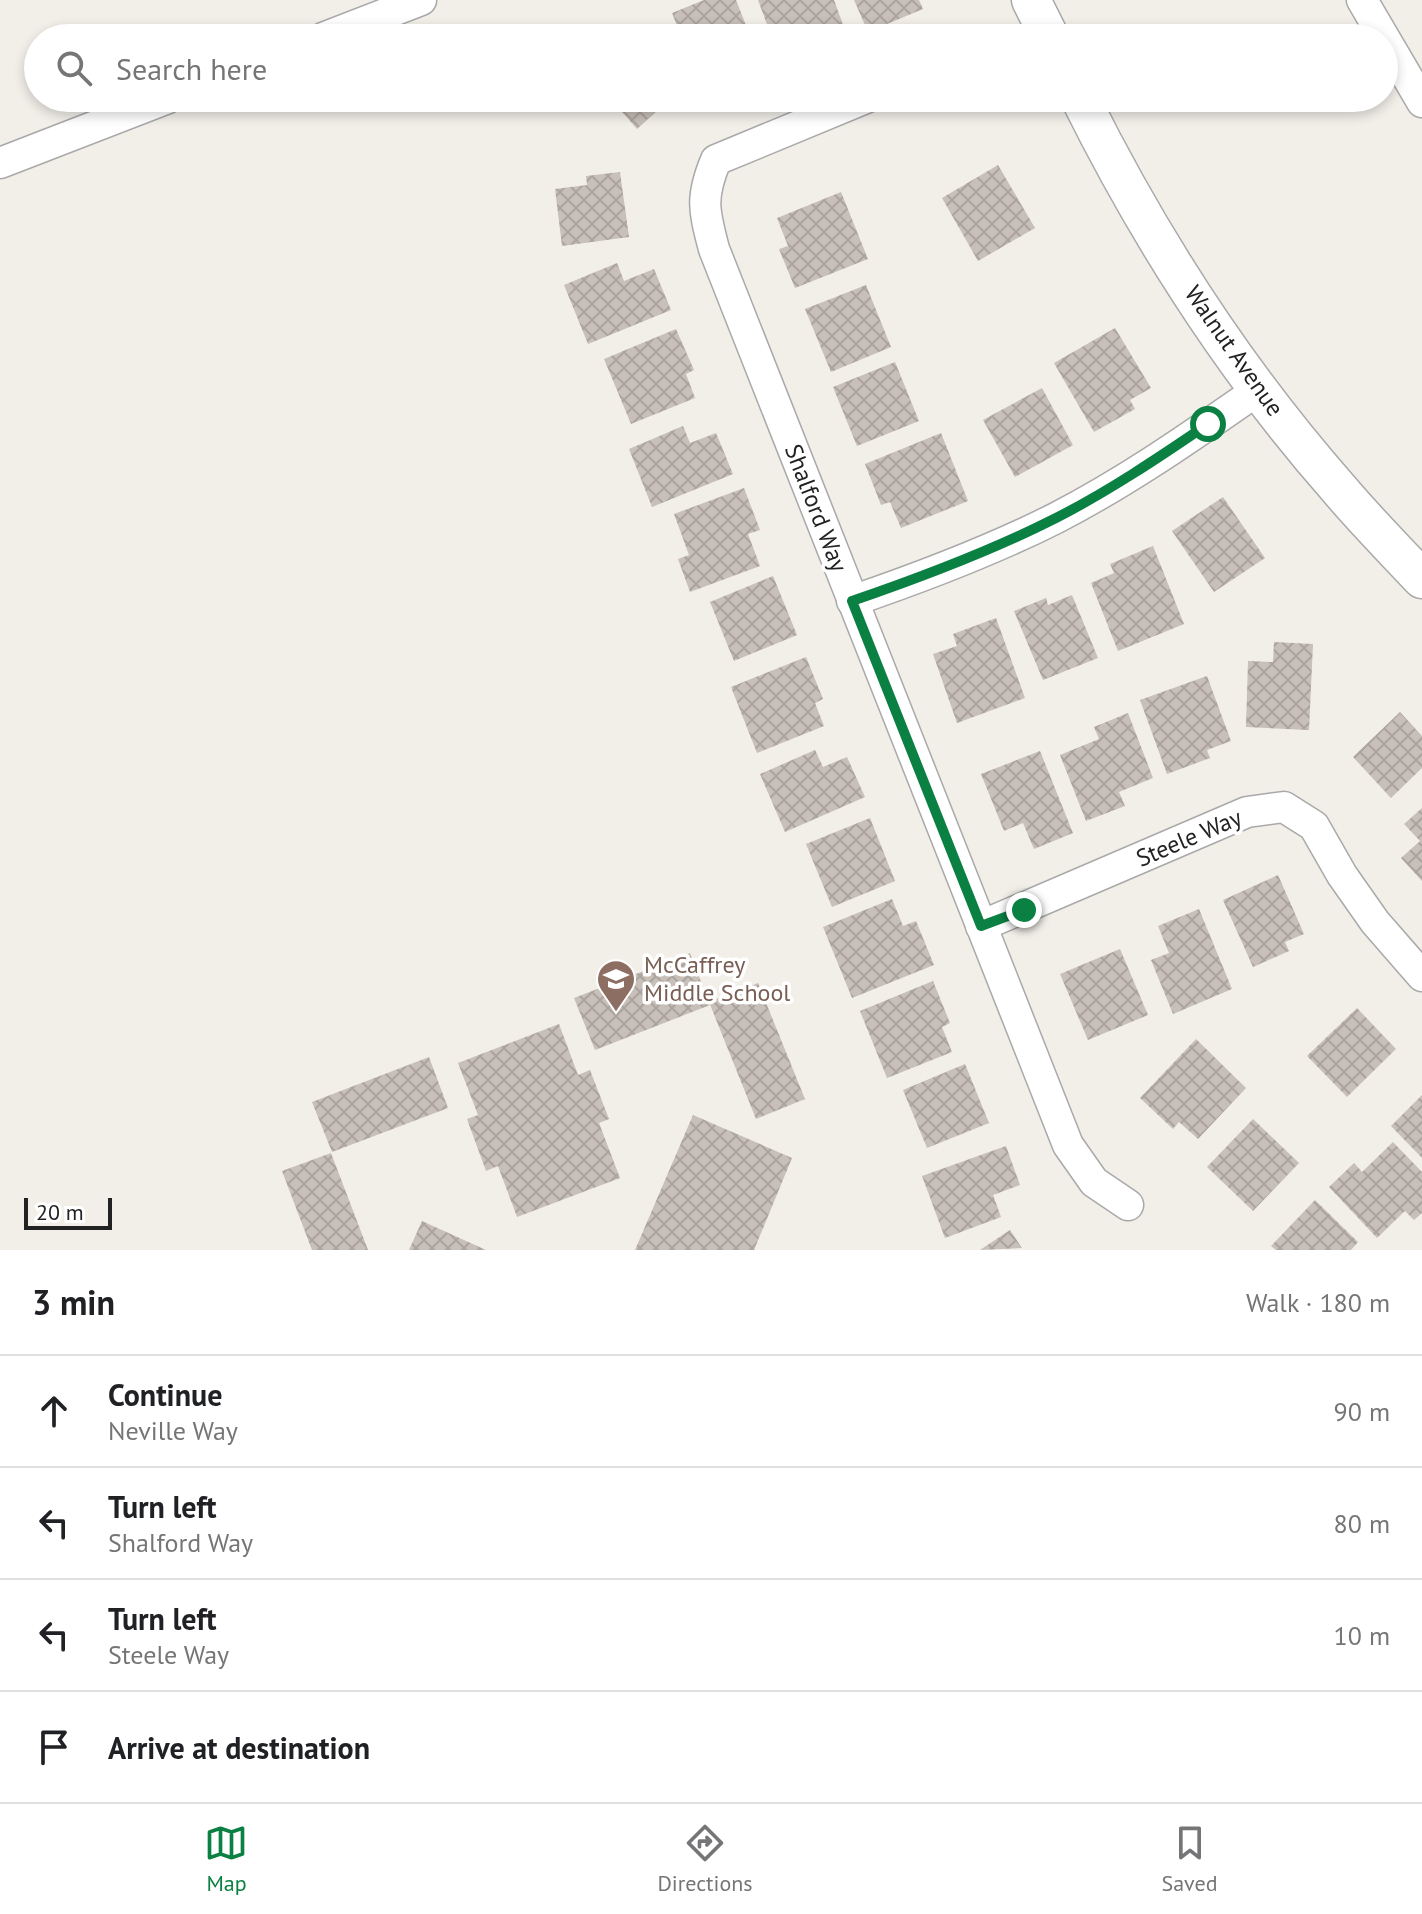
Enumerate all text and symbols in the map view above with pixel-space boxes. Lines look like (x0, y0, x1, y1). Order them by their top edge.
search box (24, 24, 1398, 112)
icon: search (52, 46, 96, 90)
text: Search here (116, 49, 267, 88)
street label: Walnut Avenue (1178, 279, 1291, 422)
route start (1190, 406, 1226, 442)
street label: Shalford Way (778, 440, 855, 576)
street label: Steele Way (1131, 801, 1246, 874)
route end (1006, 892, 1042, 928)
place label: McCaffrey Middle School (644, 949, 790, 1008)
school or university icon: McCaffrey Middle School (595, 958, 637, 1013)
scale bar (24, 1194, 112, 1230)
text: 20 m (36, 1198, 84, 1226)
text: 3 min (32, 1280, 115, 1324)
text: Walk · 180 m (1246, 1286, 1390, 1319)
text: Continue (108, 1375, 222, 1414)
icon: ahead (32, 1389, 76, 1433)
text: 90 m (1334, 1395, 1390, 1428)
text: Neville Way (108, 1414, 238, 1447)
text: Turn left (108, 1487, 216, 1526)
icon: left (32, 1501, 76, 1545)
text: 80 m (1334, 1507, 1390, 1540)
text: Shalford Way (108, 1526, 253, 1559)
text: Turn left (108, 1599, 216, 1638)
icon: left (32, 1613, 76, 1657)
text: 10 m (1334, 1619, 1390, 1652)
text: Steele Way (108, 1638, 229, 1671)
icon: arrive (32, 1725, 76, 1769)
text: Arrive at destination (108, 1728, 370, 1767)
tab: Map (204, 1821, 248, 1897)
tab: Directions (657, 1821, 753, 1897)
tab: Saved (1162, 1821, 1217, 1897)

